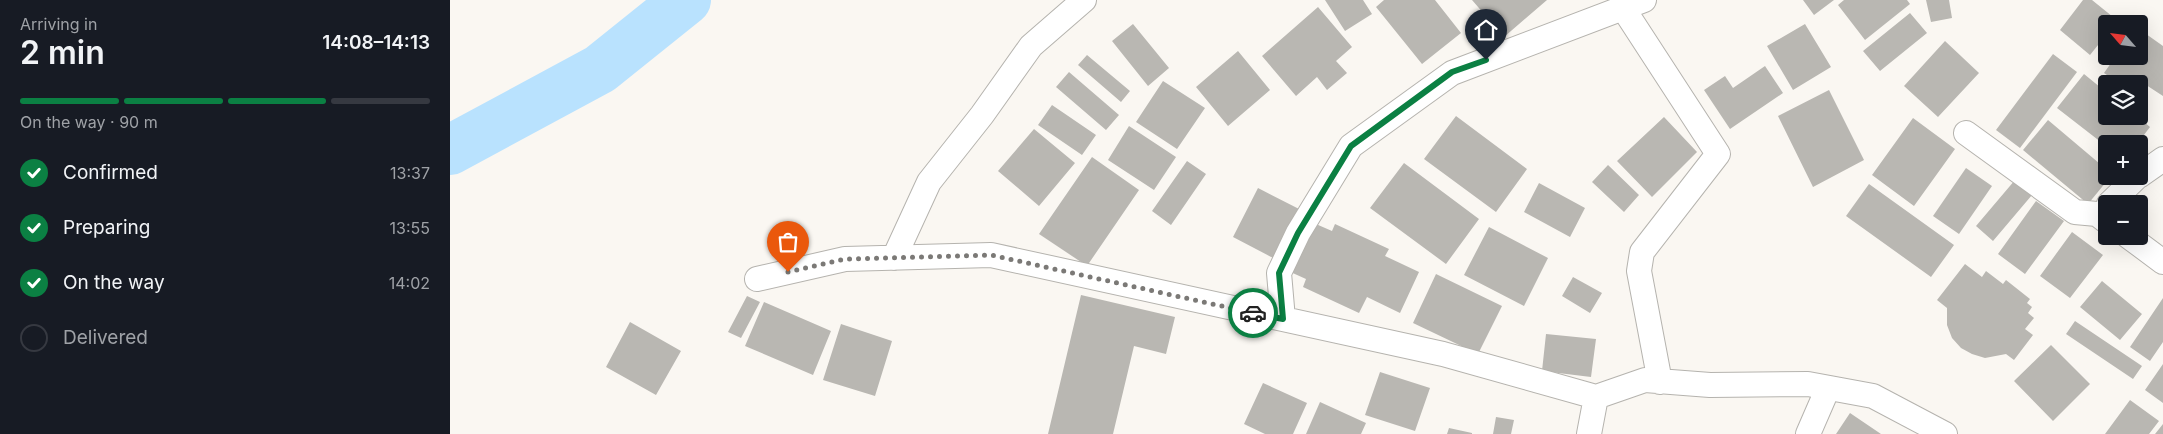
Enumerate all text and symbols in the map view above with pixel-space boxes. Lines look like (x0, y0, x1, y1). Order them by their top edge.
pin (1465, 9, 1507, 60)
text: Arriving in (20, 14, 97, 34)
north arrow (2098, 15, 2148, 65)
map controls (2098, 15, 2148, 245)
icon: home (1472, 16, 1500, 44)
text: 14:08–14:13 (322, 31, 430, 54)
text: 2 min (20, 33, 105, 72)
button: layers (2098, 75, 2148, 125)
text: On the way · 90 m (20, 112, 158, 132)
button: + (2098, 135, 2148, 185)
icon: check (20, 159, 48, 187)
text: Confirmed (63, 161, 158, 184)
text: 13:37 (390, 163, 430, 183)
button: − (2098, 195, 2148, 245)
icon: check (20, 214, 48, 242)
text: Preparing (63, 216, 150, 239)
text: 13:55 (390, 218, 430, 238)
pin (767, 221, 809, 272)
icon: bag (774, 228, 802, 256)
icon: check (20, 269, 48, 297)
text: On the way (63, 271, 165, 294)
text: 14:02 (389, 273, 430, 293)
courier (1228, 288, 1278, 338)
icon: car (1239, 299, 1267, 327)
text: Delivered (63, 326, 148, 349)

